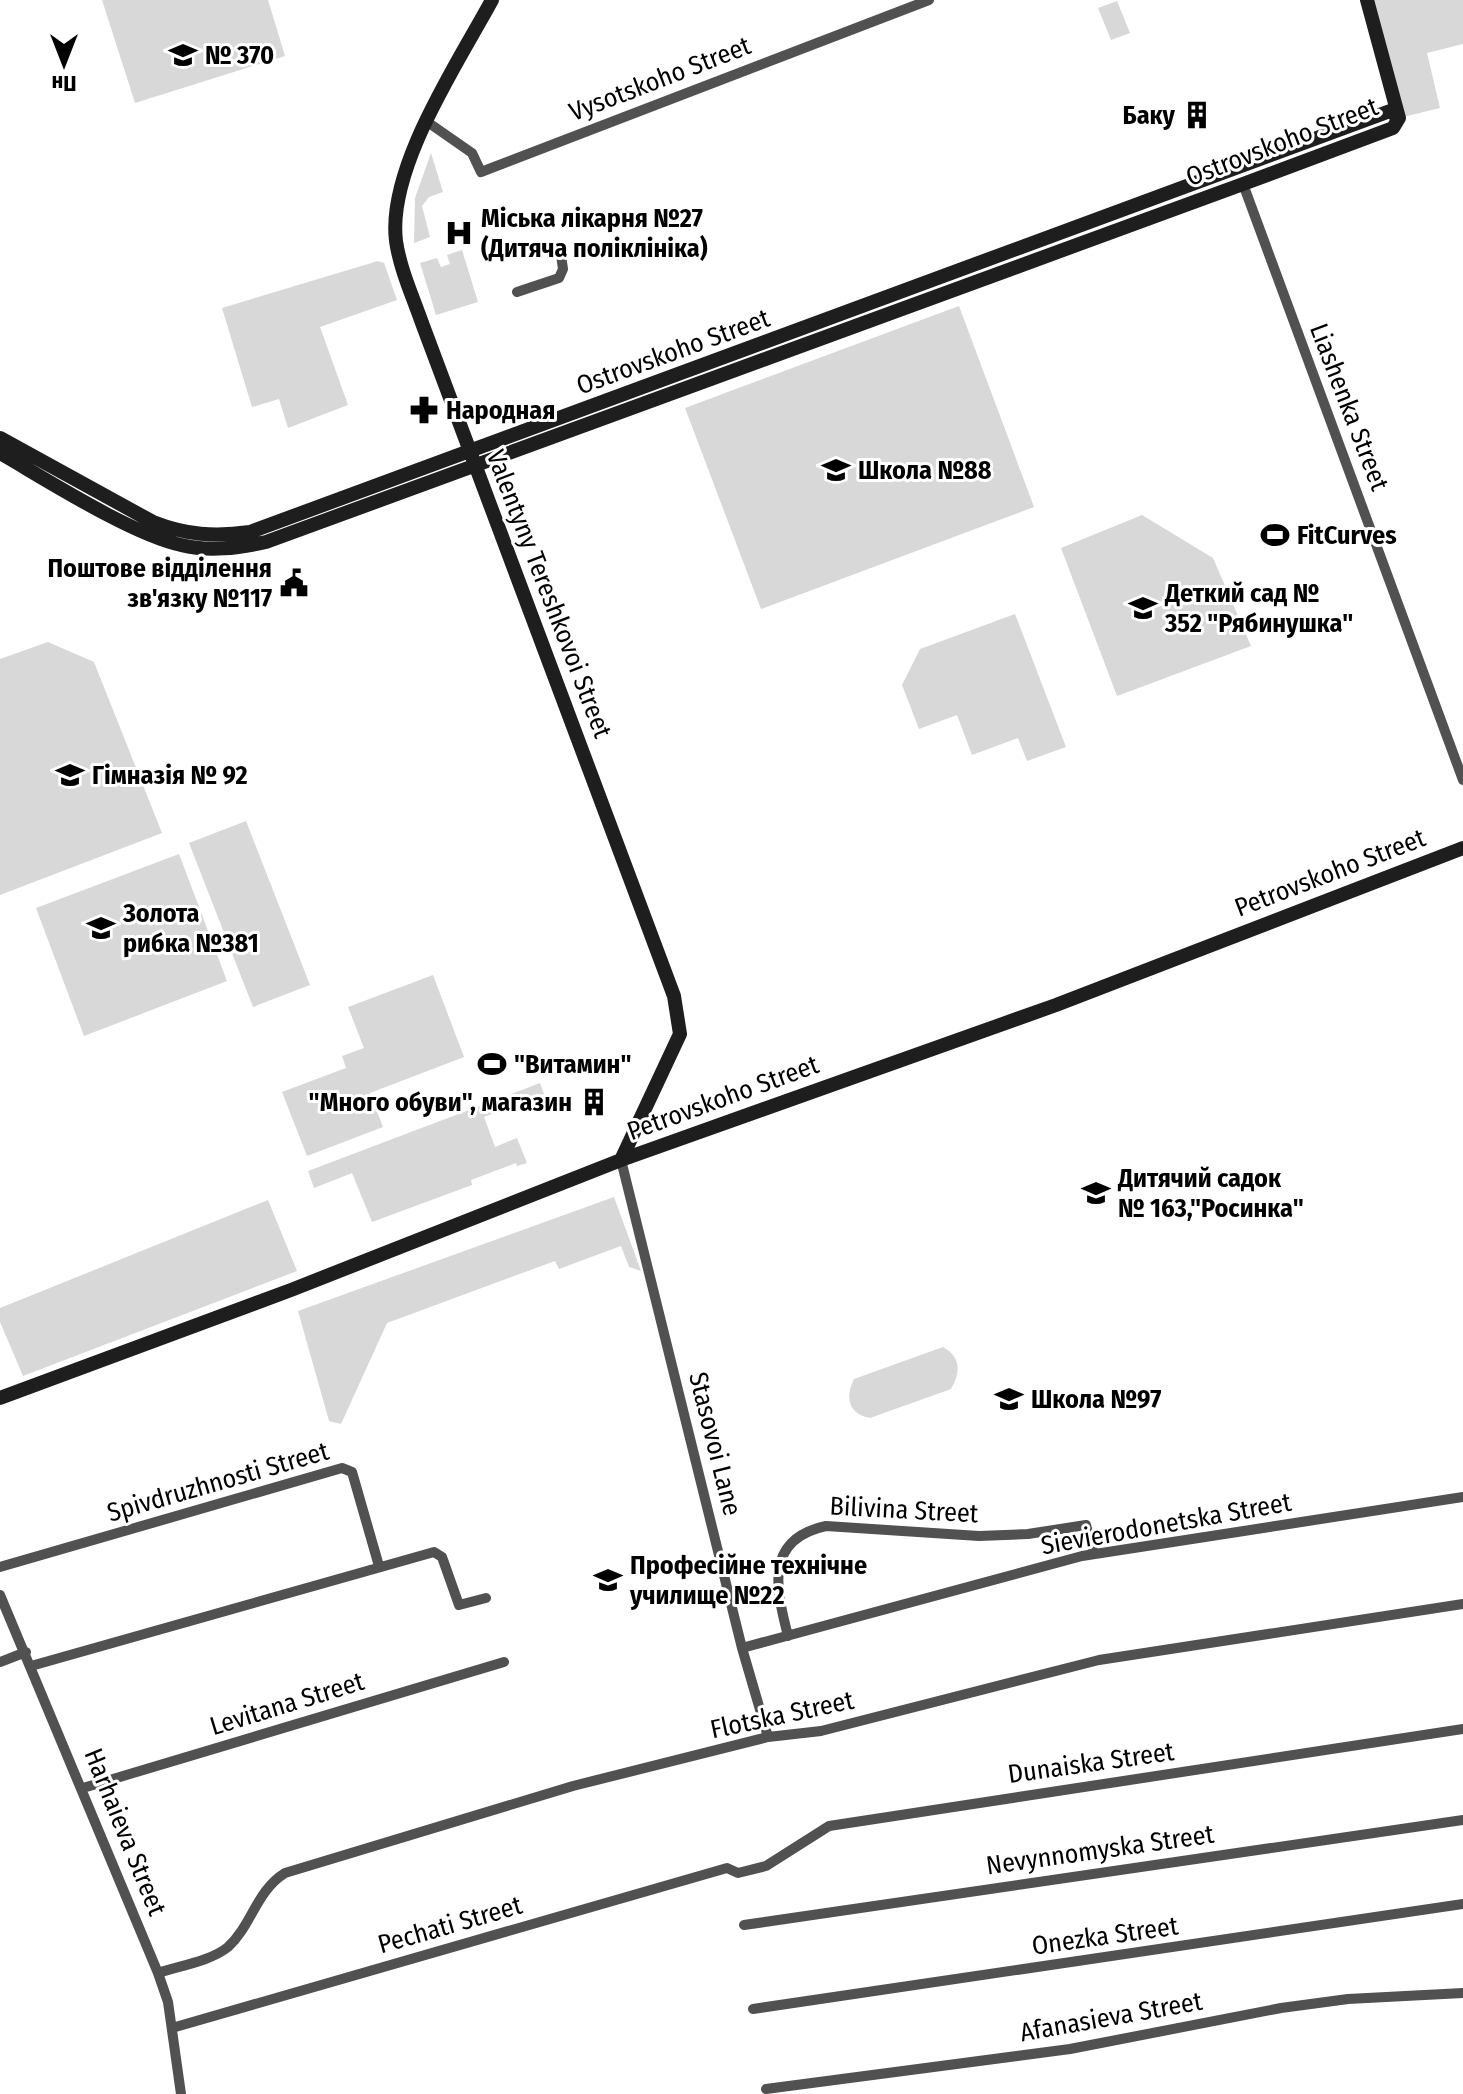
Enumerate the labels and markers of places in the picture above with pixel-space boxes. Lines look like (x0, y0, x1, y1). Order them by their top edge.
school or university icon: № 370 (168, 40, 198, 70)
place label: № 370 (205, 40, 274, 71)
place label: Баку (1123, 100, 1176, 131)
building icon: Баку (1182, 100, 1212, 130)
place label: Міська лікарня №27 (Дитяча поліклініка) (481, 203, 708, 264)
hospital icon: Міська лікарня №27 (Дитяча поліклініка) (444, 218, 474, 248)
pharmacy icon: Народная (409, 395, 439, 425)
place label: Народная (446, 395, 555, 426)
school or university icon: Школа №88 (821, 455, 851, 485)
place label: Школа №88 (858, 455, 992, 486)
sports icon: FitCurves (1260, 520, 1290, 550)
place label: FitCurves (1297, 520, 1397, 551)
place label: Поштове відділення зв'язку №117 (47, 553, 272, 614)
public building icon: Поштове відділення зв'язку №117 (279, 568, 309, 598)
place label: Деткий сад № 352 "Рябинушка" (1164, 578, 1353, 639)
school or university icon: Деткий сад № 352 "Рябинушка" (1128, 593, 1158, 623)
school or university icon: Гімназія № 92 (55, 760, 85, 790)
place label: Гімназія № 92 (92, 760, 248, 791)
place label: Золота рибка №381 (122, 898, 259, 959)
school or university icon: Золота рибка №381 (86, 913, 116, 943)
sports icon: "Витамин" (477, 1049, 507, 1079)
place label: "Витамин" (514, 1049, 631, 1080)
place label: "Много обуви", магазин (309, 1087, 572, 1118)
building icon: "Много обуви", магазин (579, 1087, 609, 1117)
place label: Дитячий садок № 163,"Росинка" (1117, 1163, 1304, 1224)
school or university icon: Дитячий садок № 163,"Росинка" (1081, 1178, 1111, 1208)
school or university icon: Школа №97 (994, 1384, 1024, 1414)
place label: Школа №97 (1031, 1384, 1161, 1415)
place label: Професійне технічне училище №22 (629, 1550, 867, 1611)
school or university icon: Професійне технічне училище №22 (593, 1565, 623, 1595)

